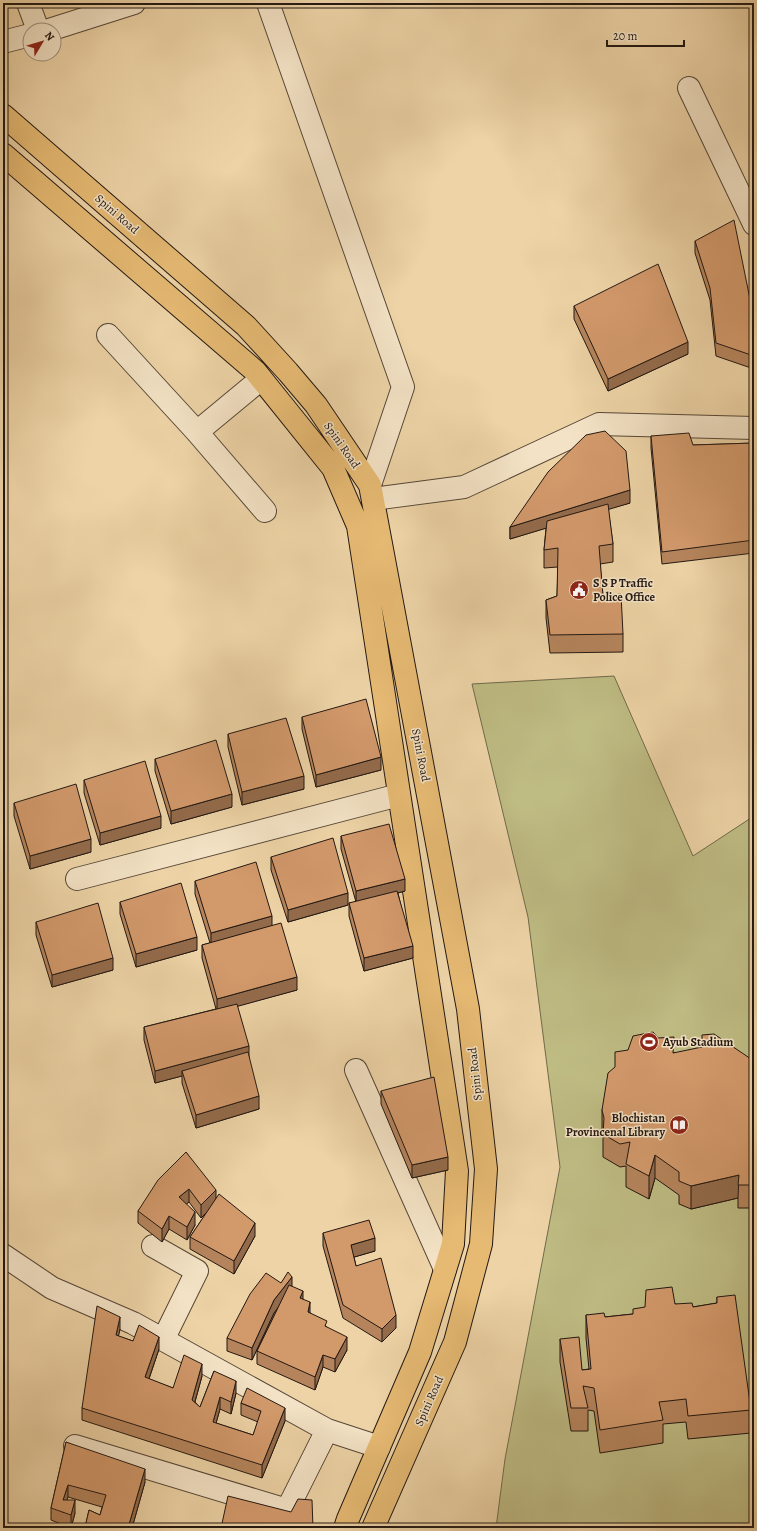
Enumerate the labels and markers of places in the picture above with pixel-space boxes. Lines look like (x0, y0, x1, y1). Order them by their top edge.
place label: S S P Traffic Police Office (593, 575, 655, 605)
public building icon: S S P Traffic Police Office (568, 579, 590, 601)
sports icon: Ayub Stadium (638, 1031, 660, 1053)
place label: Ayub Stadium (662, 1034, 733, 1050)
place label: Blochistan Provincenal Library (566, 1110, 665, 1140)
library icon: Blochistan Provincenal Library (668, 1114, 690, 1136)

